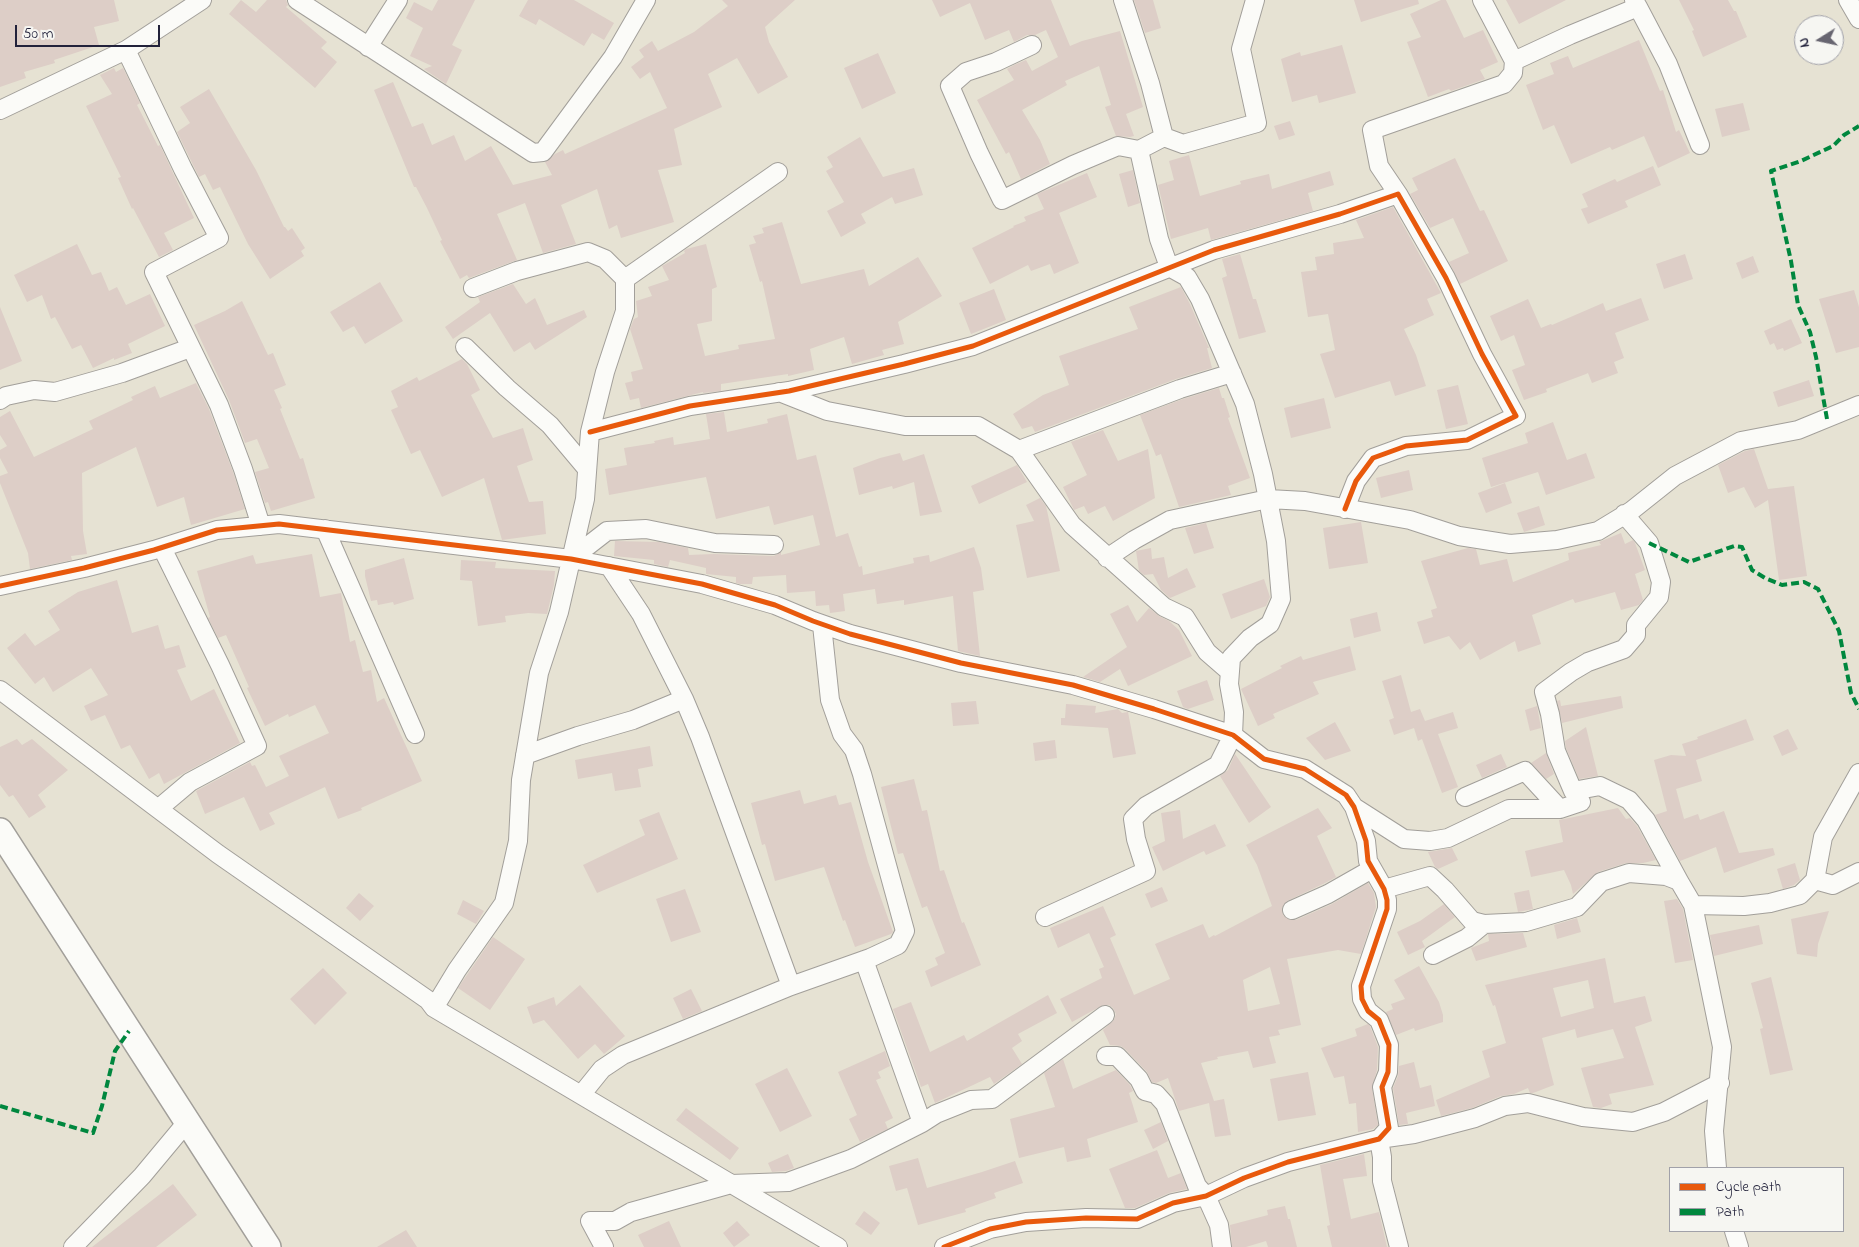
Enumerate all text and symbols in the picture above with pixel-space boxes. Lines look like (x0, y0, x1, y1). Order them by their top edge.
scale bar (18, 15, 162, 47)
north arrow (1794, 15, 1844, 65)
text: 50 m (23, 23, 53, 45)
text: N (1794, 36, 1816, 49)
legend (1669, 1167, 1844, 1232)
text: Cycle path (1716, 1176, 1781, 1198)
text: Path (1716, 1201, 1744, 1223)

